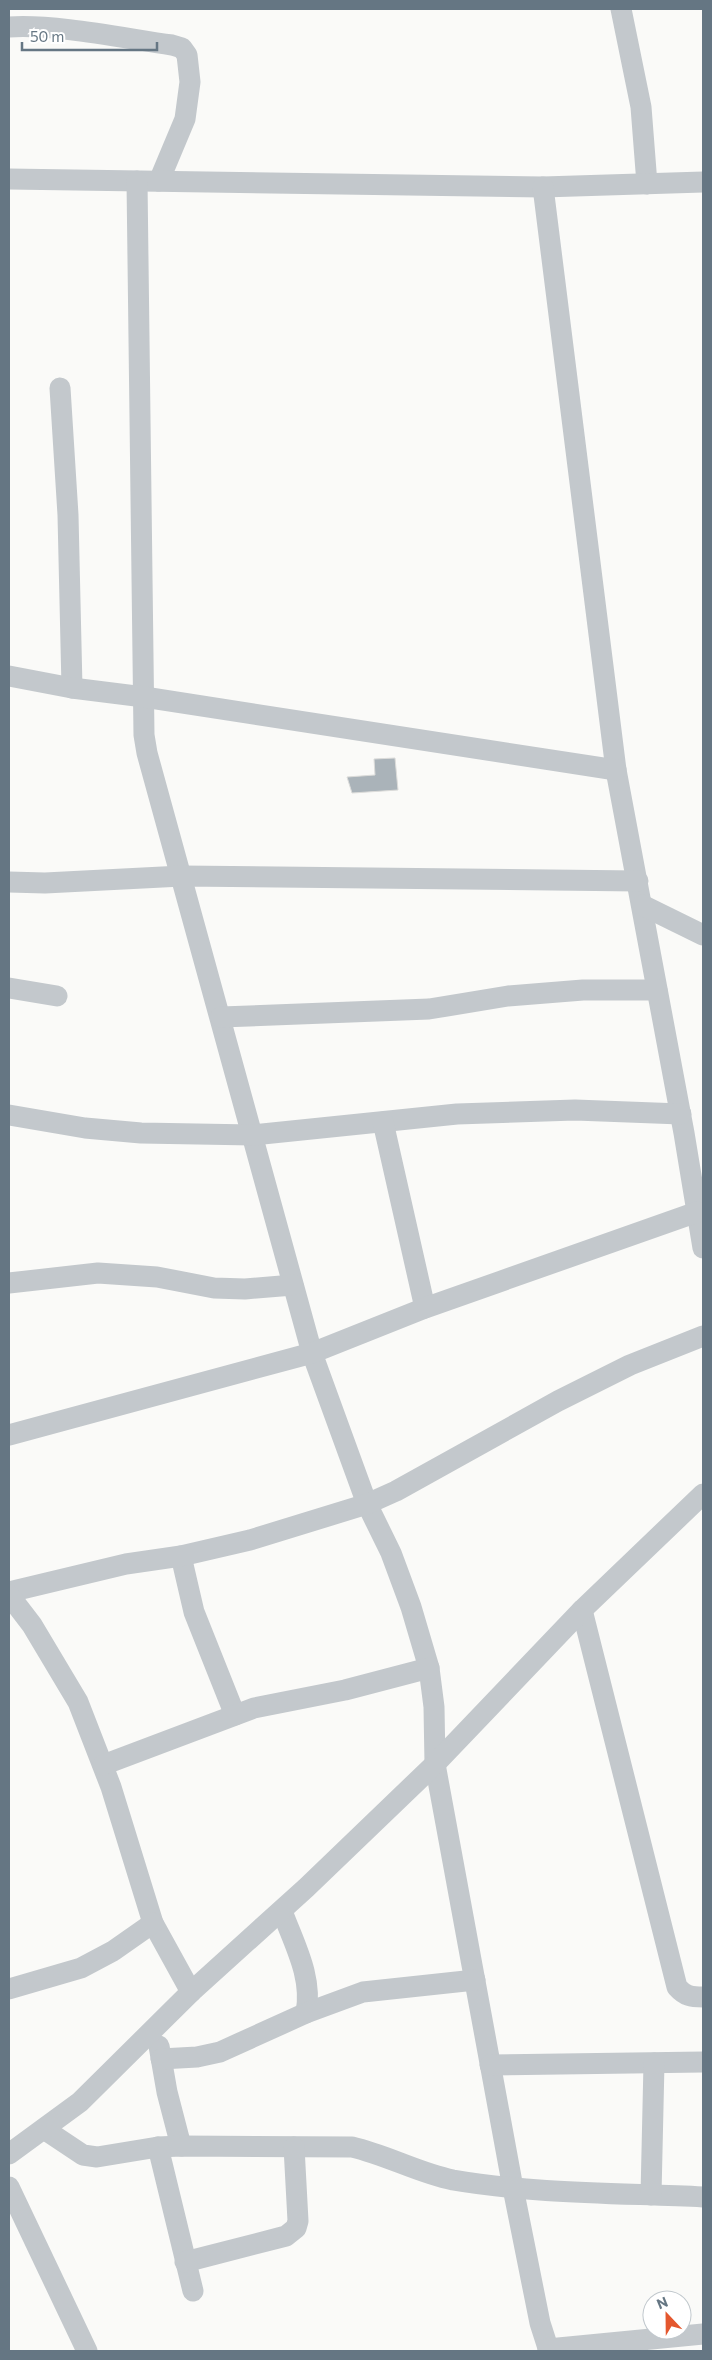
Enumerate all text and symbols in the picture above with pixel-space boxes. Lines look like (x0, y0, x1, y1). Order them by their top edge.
scale bar (22, 20, 158, 52)
text: 50 m (30, 27, 64, 45)
north arrow (642, 2290, 692, 2340)
text: N (654, 2293, 670, 2312)

